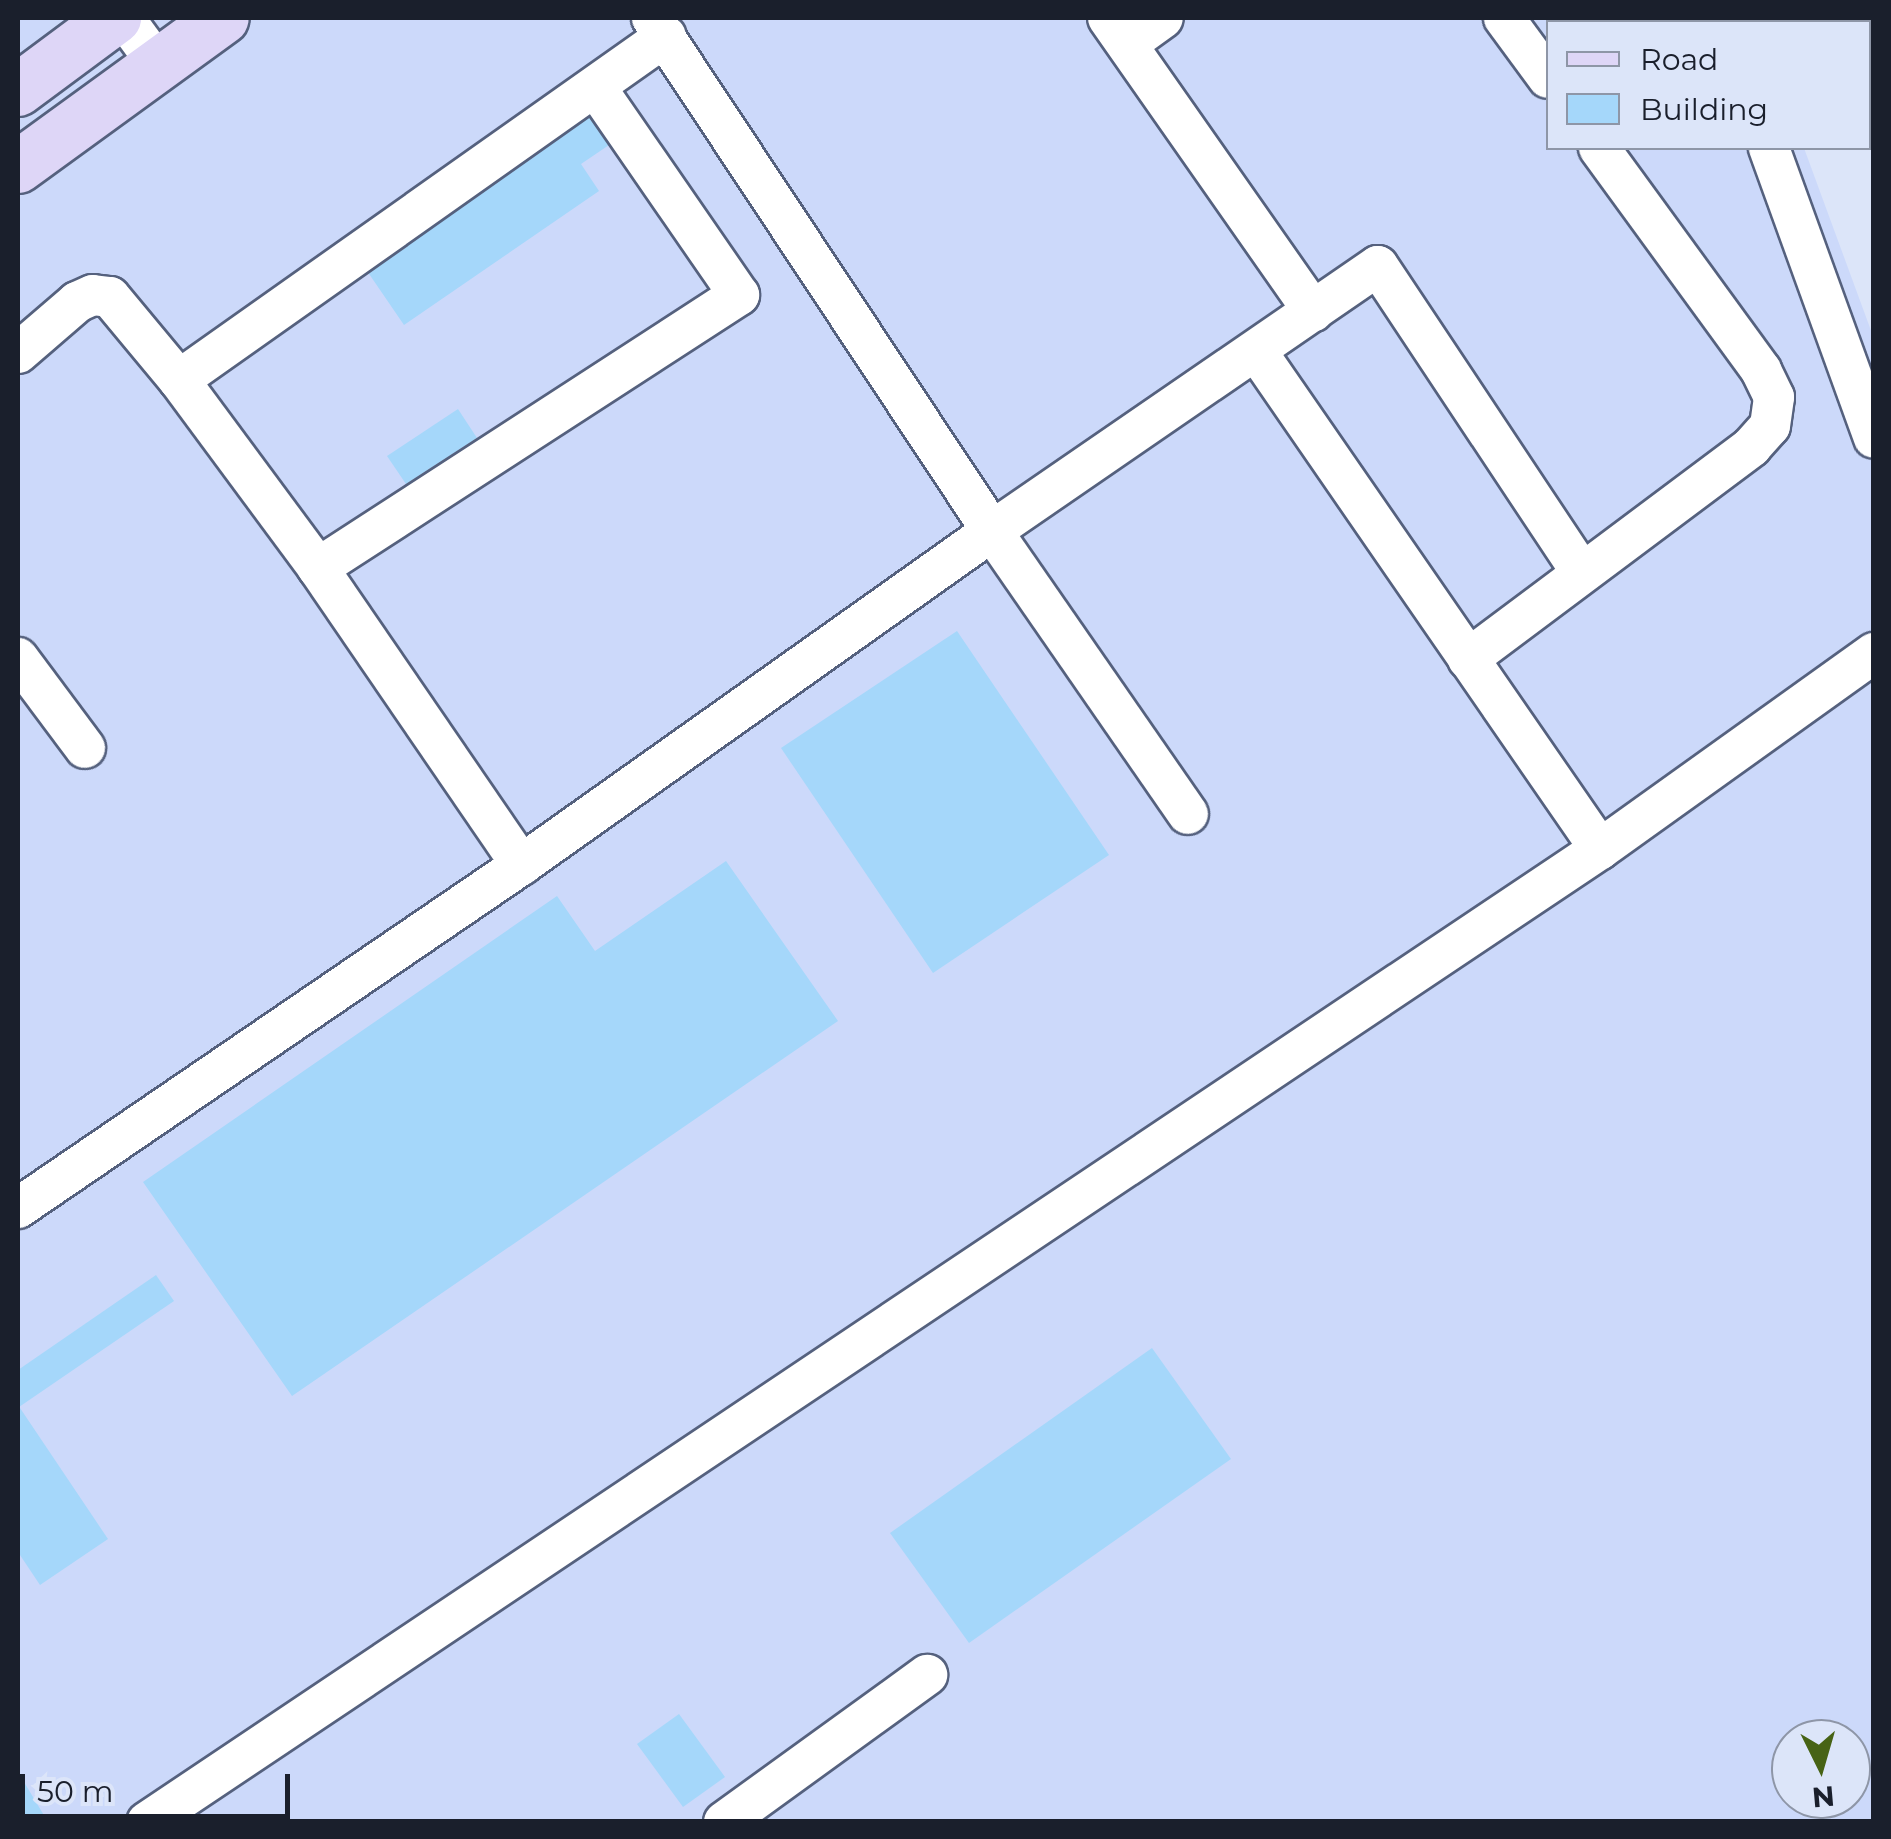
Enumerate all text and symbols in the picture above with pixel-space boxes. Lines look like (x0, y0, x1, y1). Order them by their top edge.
legend (1546, 20, 1871, 150)
text: Road (1640, 41, 1718, 78)
text: Building (1640, 91, 1768, 128)
north arrow (1771, 1719, 1871, 1819)
scale bar (25, 1754, 295, 1816)
text: 50 m (37, 1773, 114, 1810)
text: N (1811, 1779, 1836, 1815)

